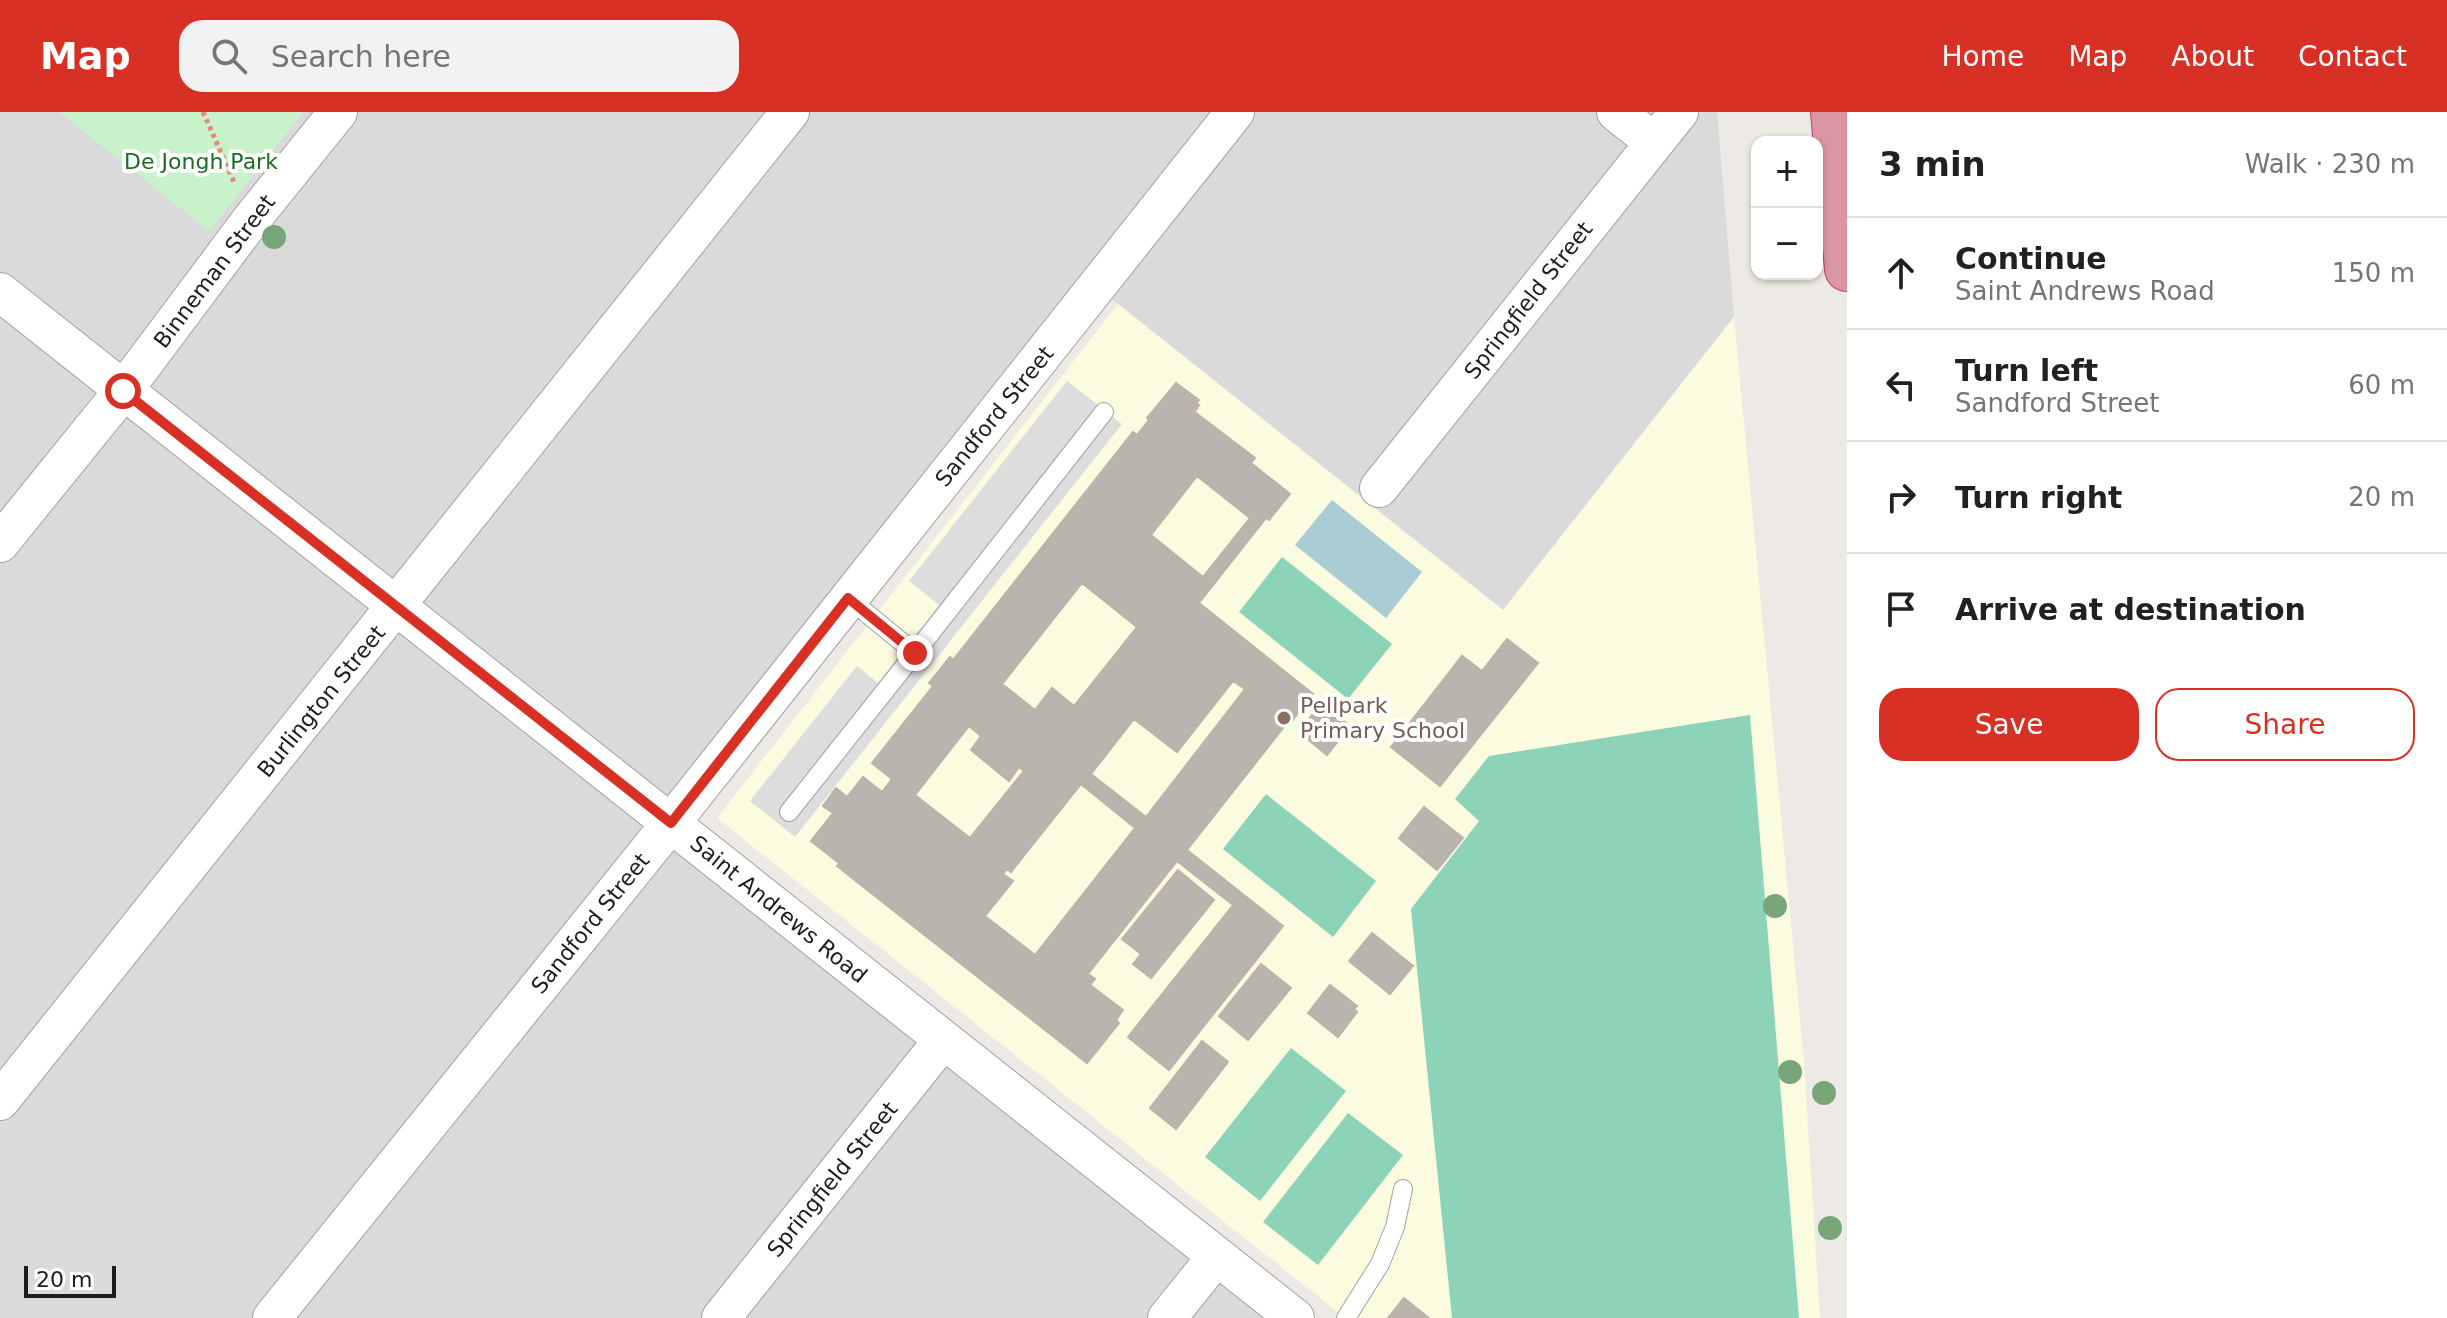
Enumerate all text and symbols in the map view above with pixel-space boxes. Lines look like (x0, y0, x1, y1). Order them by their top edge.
search box (179, 20, 739, 92)
text: Map (40, 34, 131, 78)
icon: search (207, 34, 251, 78)
text: Search here (271, 39, 451, 74)
text: Home (1941, 40, 2024, 73)
text: Map (2068, 40, 2127, 73)
text: About (2171, 40, 2254, 73)
text: Contact (2298, 40, 2407, 73)
map controls (1751, 136, 1823, 280)
button: + (1751, 136, 1823, 208)
text: 3 min (1879, 144, 1986, 184)
park label: De Jongh Park (124, 149, 278, 174)
text: Walk · 230 m (2245, 149, 2415, 179)
street label: Binneman Street (149, 189, 280, 353)
button: − (1751, 208, 1823, 280)
street label: Springfield Street (1459, 217, 1598, 384)
text: Continue (1955, 241, 2107, 276)
icon: ahead (1879, 251, 1923, 295)
text: 150 m (2332, 258, 2415, 288)
text: Saint Andrews Road (1955, 276, 2215, 306)
street label: Sandford Street (930, 341, 1059, 491)
text: Turn left (1955, 353, 2098, 388)
icon: left (1879, 363, 1923, 407)
text: 60 m (2348, 370, 2415, 400)
route start (105, 373, 141, 409)
text: Sandford Street (1955, 388, 2159, 418)
icon: right (1879, 475, 1923, 519)
text: Turn right (1955, 480, 2122, 515)
text: 20 m (2348, 482, 2415, 512)
icon: arrive (1879, 587, 1923, 631)
text: Arrive at destination (1955, 592, 2306, 627)
street label: Burlington Street (252, 620, 391, 782)
route end (897, 635, 933, 671)
button: Save (1879, 688, 2139, 761)
button: Share (2155, 688, 2415, 761)
place label: Pellpark Primary School (1300, 693, 1465, 743)
marker: Pellpark Primary School (1275, 709, 1293, 727)
street label: Saint Andrews Road (685, 831, 872, 988)
street label: Sandford Street (526, 848, 655, 998)
street label: Springfield Street (762, 1096, 903, 1262)
scale bar (24, 1262, 116, 1298)
text: 20 m (36, 1267, 92, 1292)

